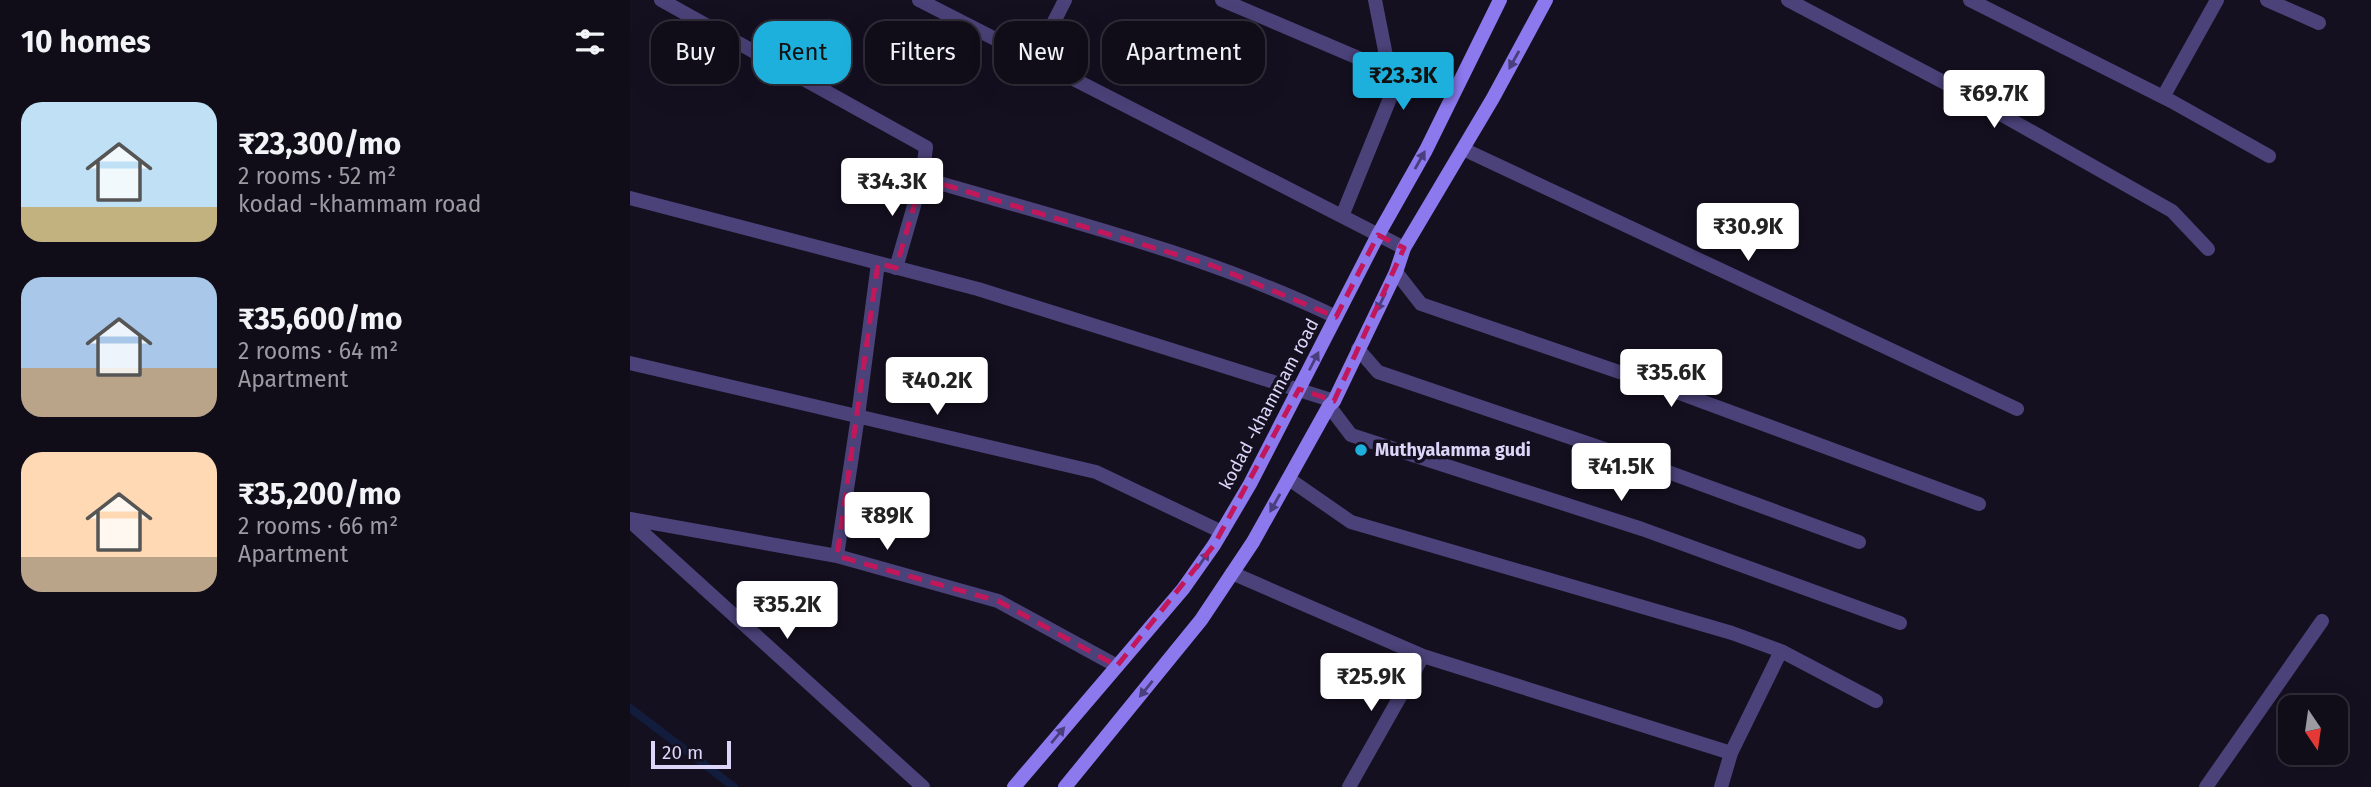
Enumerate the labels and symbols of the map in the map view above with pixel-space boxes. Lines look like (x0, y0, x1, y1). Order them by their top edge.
one-way arrow (1508, 50, 1519, 70)
pin: ₹23.3K (1346, 52, 1460, 112)
pin: ₹69.7K (1937, 71, 2051, 130)
one-way arrow (1414, 150, 1426, 170)
pin: ₹34.3K (835, 158, 949, 218)
pin: ₹30.9K (1691, 204, 1805, 263)
one-way arrow (1376, 292, 1387, 312)
street label: kodad -khammam road (1215, 315, 1323, 493)
pin: ₹35.6K (1614, 350, 1728, 409)
one-way arrow (1308, 351, 1319, 371)
pin: ₹40.2K (880, 358, 994, 417)
place label: Muthyalamma gudi (1375, 439, 1531, 461)
marker: Muthyalamma gudi (1353, 442, 1369, 458)
pin: ₹41.5K (1564, 444, 1678, 503)
pin: ₹89K (846, 492, 928, 552)
one-way arrow (1269, 493, 1281, 512)
one-way arrow (1196, 551, 1210, 569)
pin: ₹35.2K (730, 582, 844, 641)
pin: ₹25.9K (1314, 654, 1428, 713)
one-way arrow (1138, 680, 1153, 698)
north arrow (2278, 695, 2348, 765)
one-way arrow (1050, 726, 1066, 744)
scale bar (651, 738, 732, 770)

